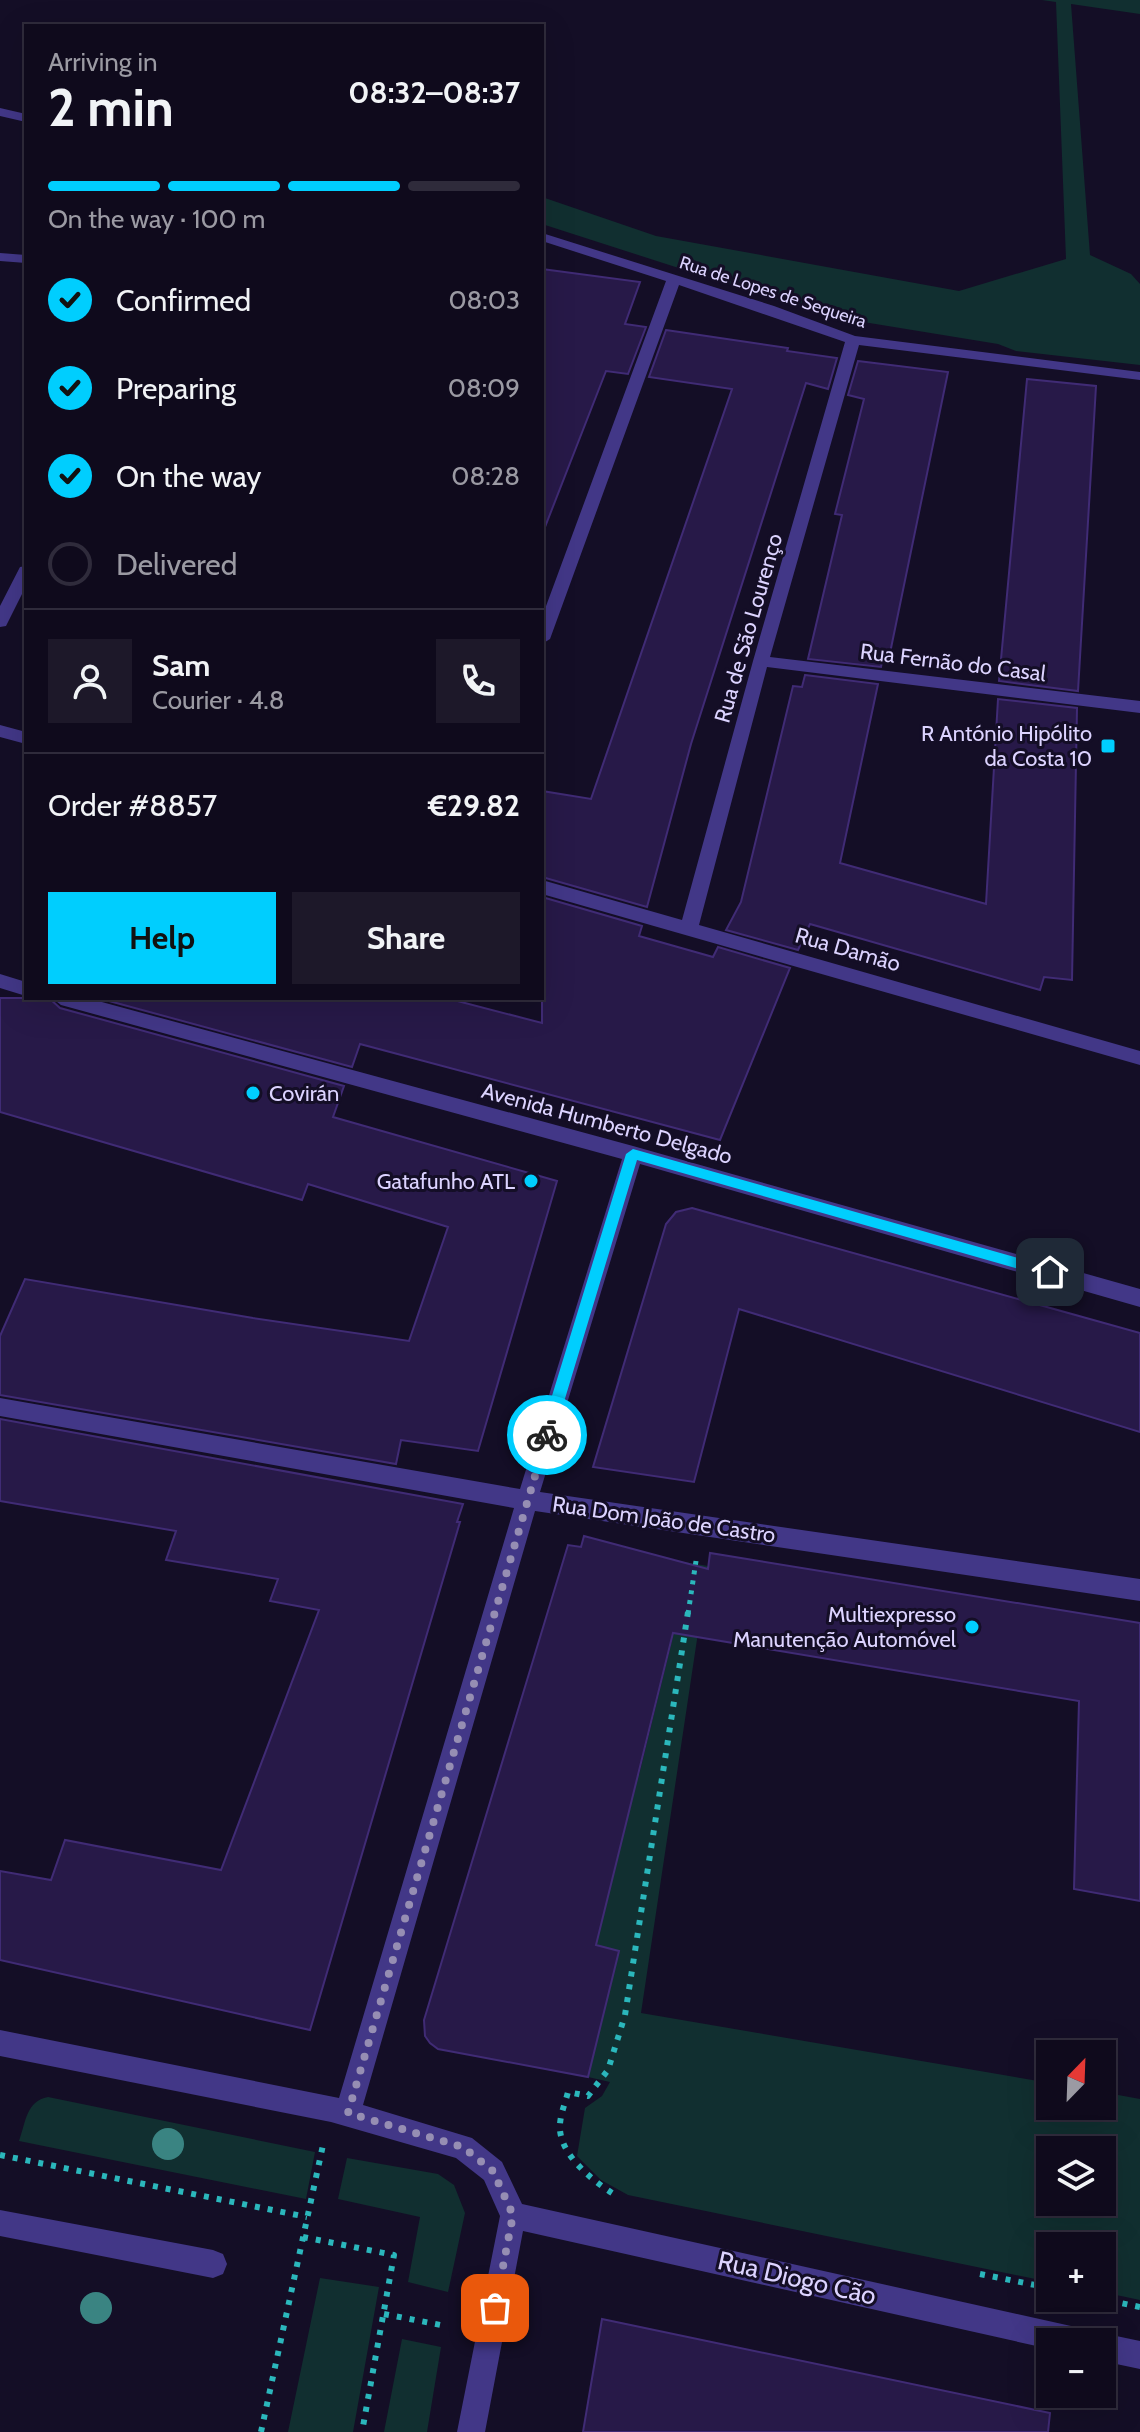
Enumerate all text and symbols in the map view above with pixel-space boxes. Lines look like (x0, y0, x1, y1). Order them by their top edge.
text: Arriving in (48, 46, 158, 78)
text: 08:32–08:37 (348, 74, 520, 111)
text: 2 min (48, 76, 174, 139)
text: On the way · 100 m (48, 203, 265, 235)
street label: Rua de Lopes de Sequeira (677, 251, 870, 333)
icon: check (48, 278, 92, 322)
text: Confirmed (116, 282, 251, 319)
text: 08:03 (448, 284, 520, 316)
icon: check (48, 366, 92, 410)
text: Preparing (116, 370, 236, 407)
text: 08:09 (448, 372, 520, 404)
icon: check (48, 454, 92, 498)
text: On the way (116, 458, 261, 495)
text: 08:28 (451, 460, 520, 492)
street label: Rua de São Lourenço (709, 530, 788, 726)
text: Delivered (116, 546, 237, 583)
street label: Rua Fernão do Casal (859, 638, 1048, 687)
button: person (48, 639, 132, 723)
button: phone (436, 639, 520, 723)
text: Sam (152, 647, 210, 684)
text: Courier · 4.8 (152, 684, 285, 716)
place label: R António Hipólito da Costa 10 (921, 720, 1092, 772)
marker: R António Hipólito da Costa 10 (1099, 737, 1117, 755)
text: Order #8857 (48, 787, 217, 824)
text: €29.82 (428, 787, 520, 824)
button: Help (48, 892, 276, 984)
button: Share (292, 892, 520, 984)
street label: Rua Damão (792, 922, 904, 977)
street label: Avenida Humberto Delgado (479, 1077, 735, 1170)
place label: Covirán (269, 1080, 339, 1107)
marker: Covirán (244, 1084, 262, 1102)
place label: Gatafunho ATL (377, 1168, 515, 1195)
marker: Gatafunho ATL (522, 1172, 540, 1190)
pin (1016, 1238, 1084, 1306)
icon: home (1028, 1250, 1072, 1294)
courier (507, 1395, 587, 1475)
icon: bike (525, 1413, 569, 1457)
street label: Rua Dom João de Castro (551, 1490, 777, 1549)
place label: Multiexpresso Manutenção Automóvel (733, 1601, 957, 1653)
marker: Multiexpresso Manutenção Automóvel (963, 1618, 981, 1636)
north arrow (1036, 2040, 1116, 2120)
map controls (1036, 2040, 1116, 2408)
button: layers (1036, 2136, 1116, 2216)
button: + (1036, 2232, 1116, 2312)
street label: Rua Diogo Cão (715, 2244, 879, 2312)
pin (461, 2274, 529, 2342)
icon: bag (473, 2286, 517, 2330)
button: − (1036, 2328, 1116, 2408)

